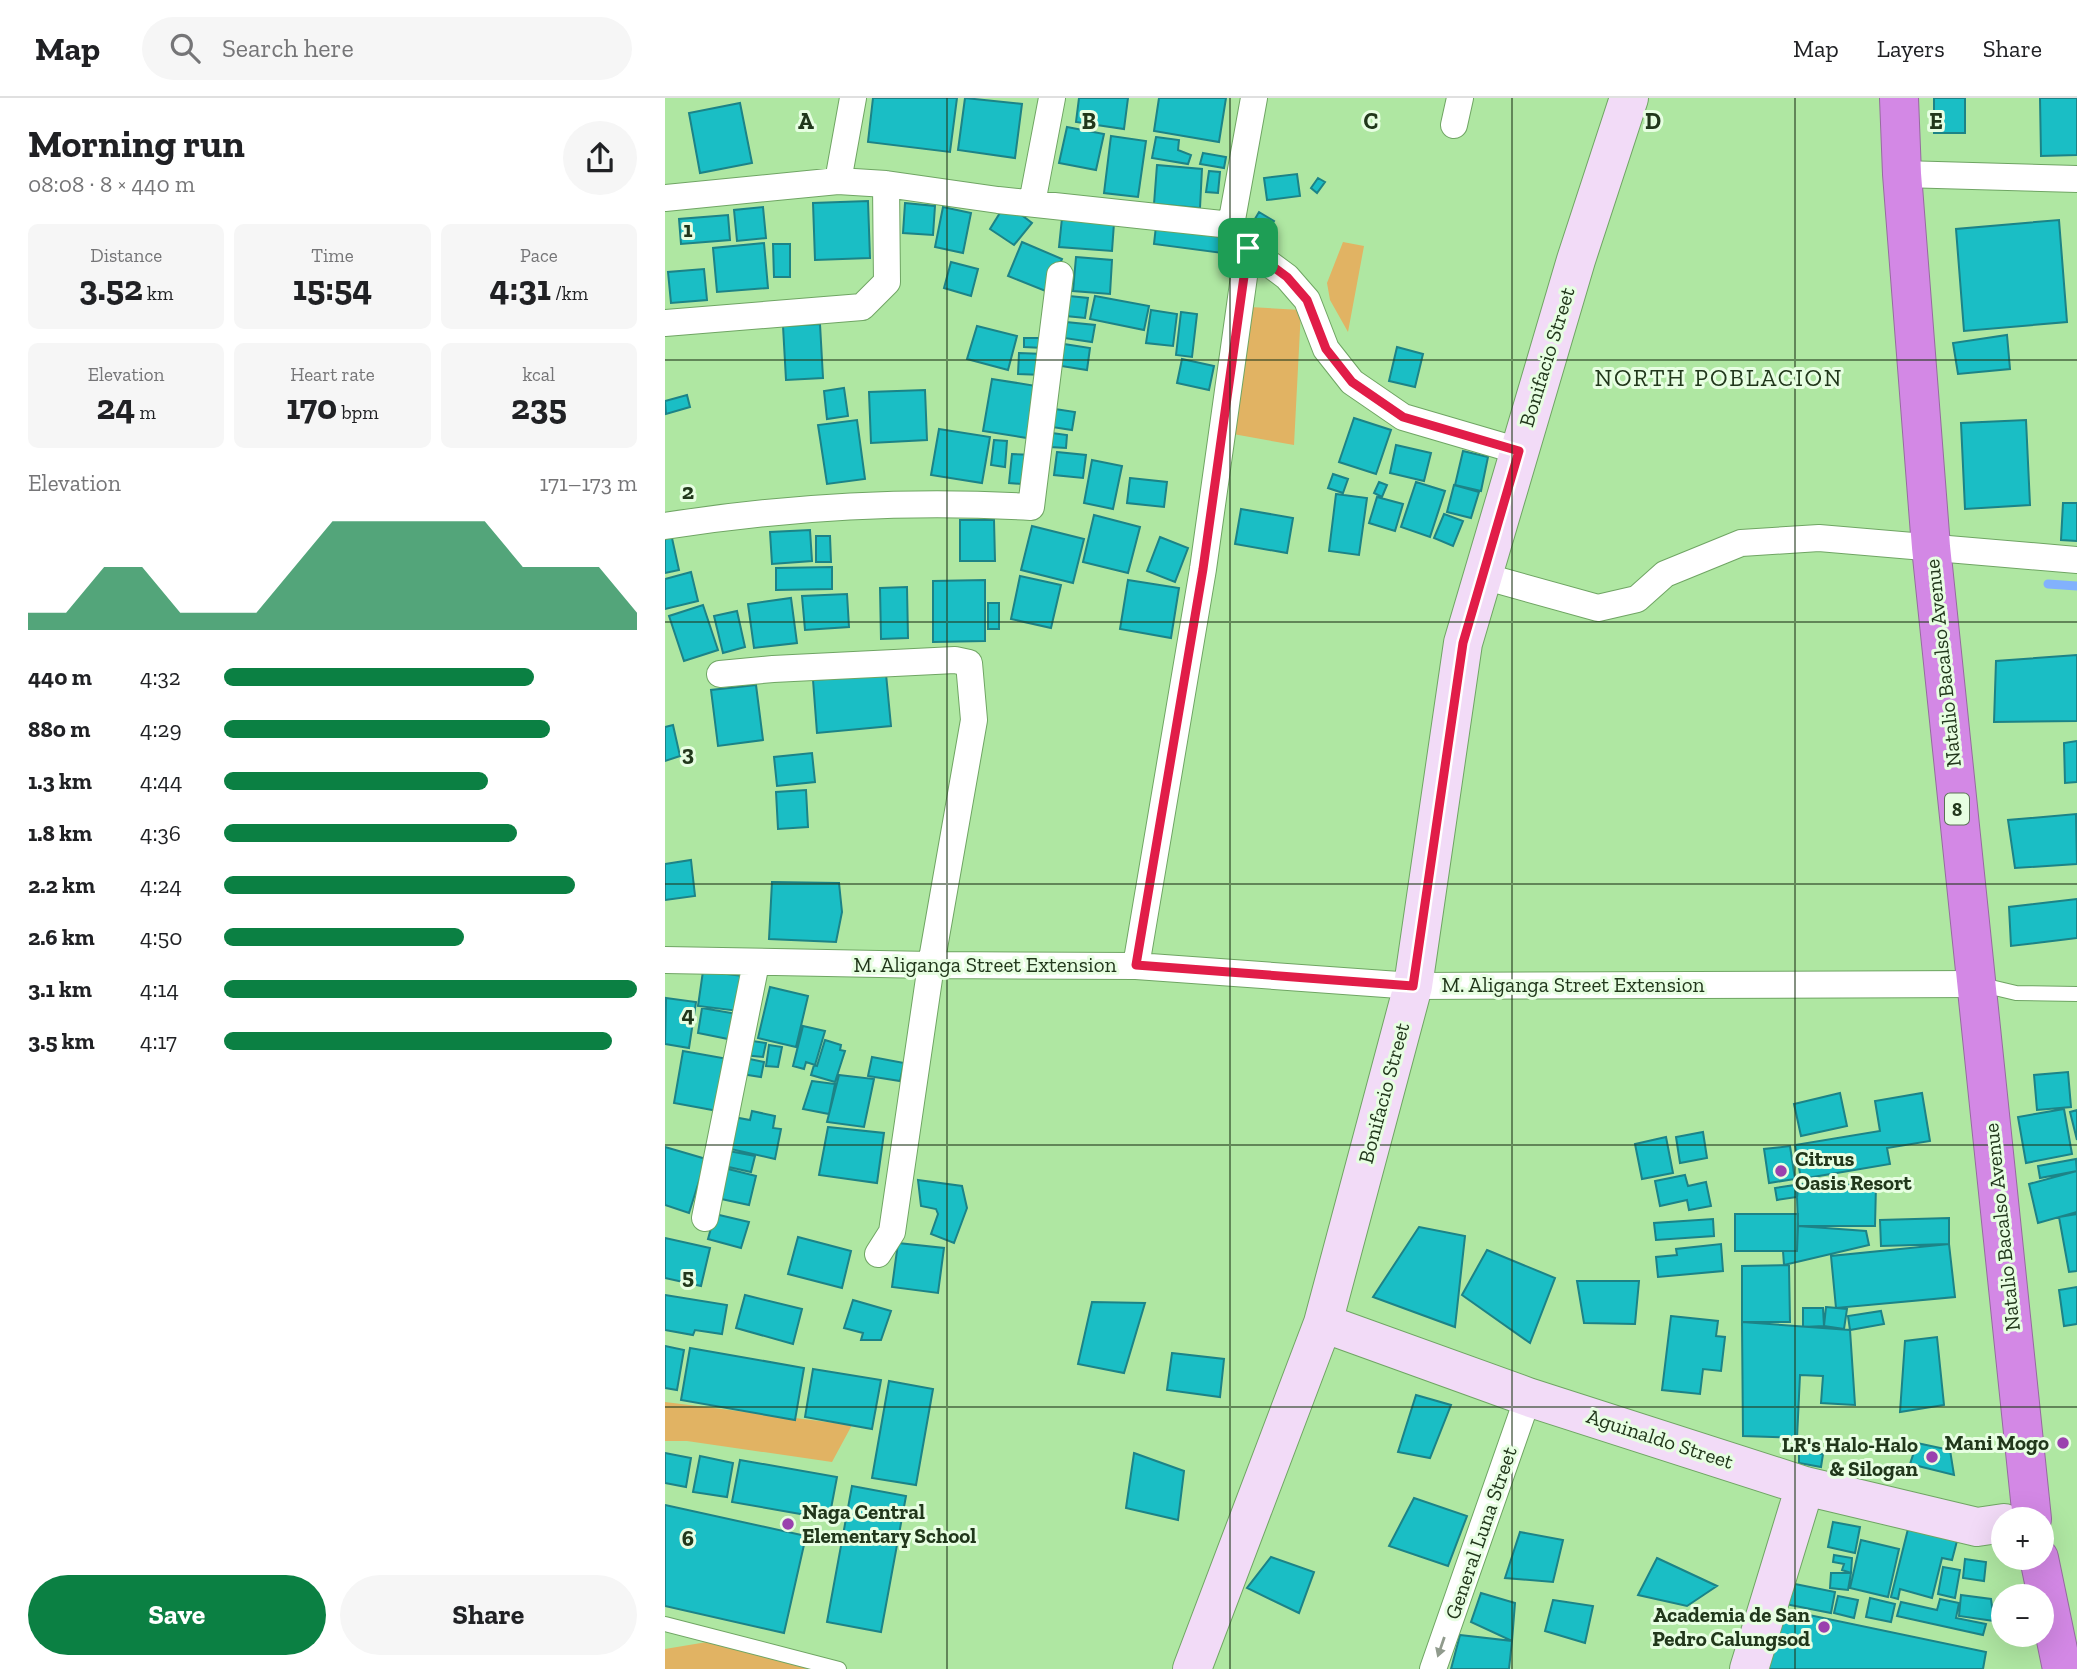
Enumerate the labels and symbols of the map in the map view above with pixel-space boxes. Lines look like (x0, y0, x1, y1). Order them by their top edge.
text: A (798, 107, 814, 135)
text: B (1082, 107, 1096, 135)
text: C (1364, 107, 1378, 135)
text: D (1645, 107, 1661, 135)
text: E (1929, 107, 1943, 135)
text: 1 (683, 215, 693, 243)
pin (1218, 218, 1278, 278)
street label: Bonifacio Street (1513, 284, 1580, 430)
district label: NORTH POBLACION (1594, 363, 1844, 392)
text: 2 (682, 477, 694, 505)
street label: Natalio Bacalso Avenue (1919, 558, 1966, 768)
text: 3 (682, 739, 694, 767)
road number: 8 (1945, 794, 1969, 824)
street label: M. Aliganga Street Extension (853, 952, 1117, 977)
street label: M. Aliganga Street Extension (1441, 972, 1705, 997)
text: 4 (681, 1000, 695, 1028)
street label: Bonifacio Street (1353, 1020, 1414, 1166)
street label: Natalio Bacalso Avenue (1978, 1122, 2025, 1332)
place label: Citrus Oasis Resort (1795, 1146, 1912, 1195)
marker: Citrus Oasis Resort (1773, 1163, 1789, 1179)
text: 5 (682, 1262, 694, 1290)
street label: Aguinaldo Street (1584, 1403, 1737, 1474)
place label: Mani Mogo (1945, 1430, 2049, 1455)
place label: LR's Halo-Halo & Silogan (1782, 1432, 1919, 1481)
marker: Mani Mogo (2055, 1435, 2071, 1451)
street label: General Luna Street (1439, 1443, 1522, 1622)
marker: LR's Halo-Halo & Silogan (1924, 1449, 1940, 1465)
place label: Naga Central Elementary School (802, 1499, 976, 1548)
marker: Naga Central Elementary School (780, 1516, 796, 1532)
text: 6 (682, 1524, 694, 1552)
place label: Academia de San Pedro Calungsod (1652, 1602, 1811, 1651)
marker: Academia de San Pedro Calungsod (1816, 1619, 1832, 1635)
one-way arrow (1435, 1636, 1446, 1657)

